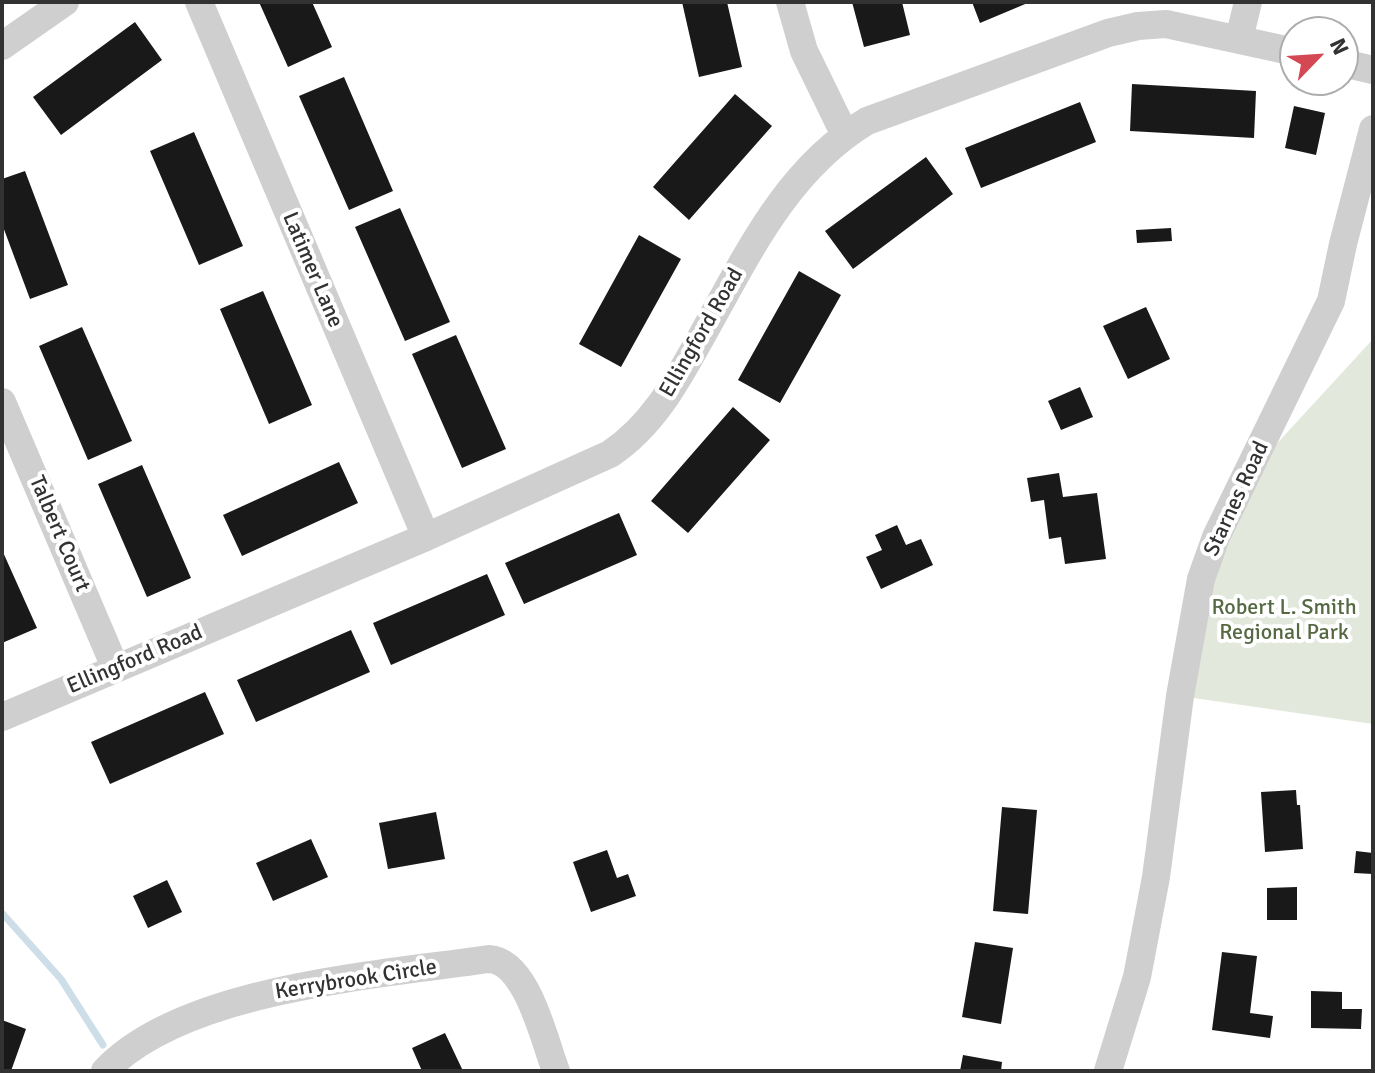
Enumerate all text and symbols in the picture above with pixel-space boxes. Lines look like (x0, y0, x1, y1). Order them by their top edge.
north arrow (1279, 16, 1359, 96)
text: N (1324, 34, 1355, 59)
street label: Latimer Lane (276, 208, 348, 332)
street label: Ellingford Road (654, 264, 750, 402)
street label: Starnes Road (1199, 437, 1275, 561)
street label: Talbert Court (23, 472, 95, 596)
park label: Robert L. Smith Regional Park (1211, 595, 1357, 646)
street label: Ellingford Road (63, 620, 207, 700)
street label: Kerrybrook Circle (273, 954, 439, 1006)

